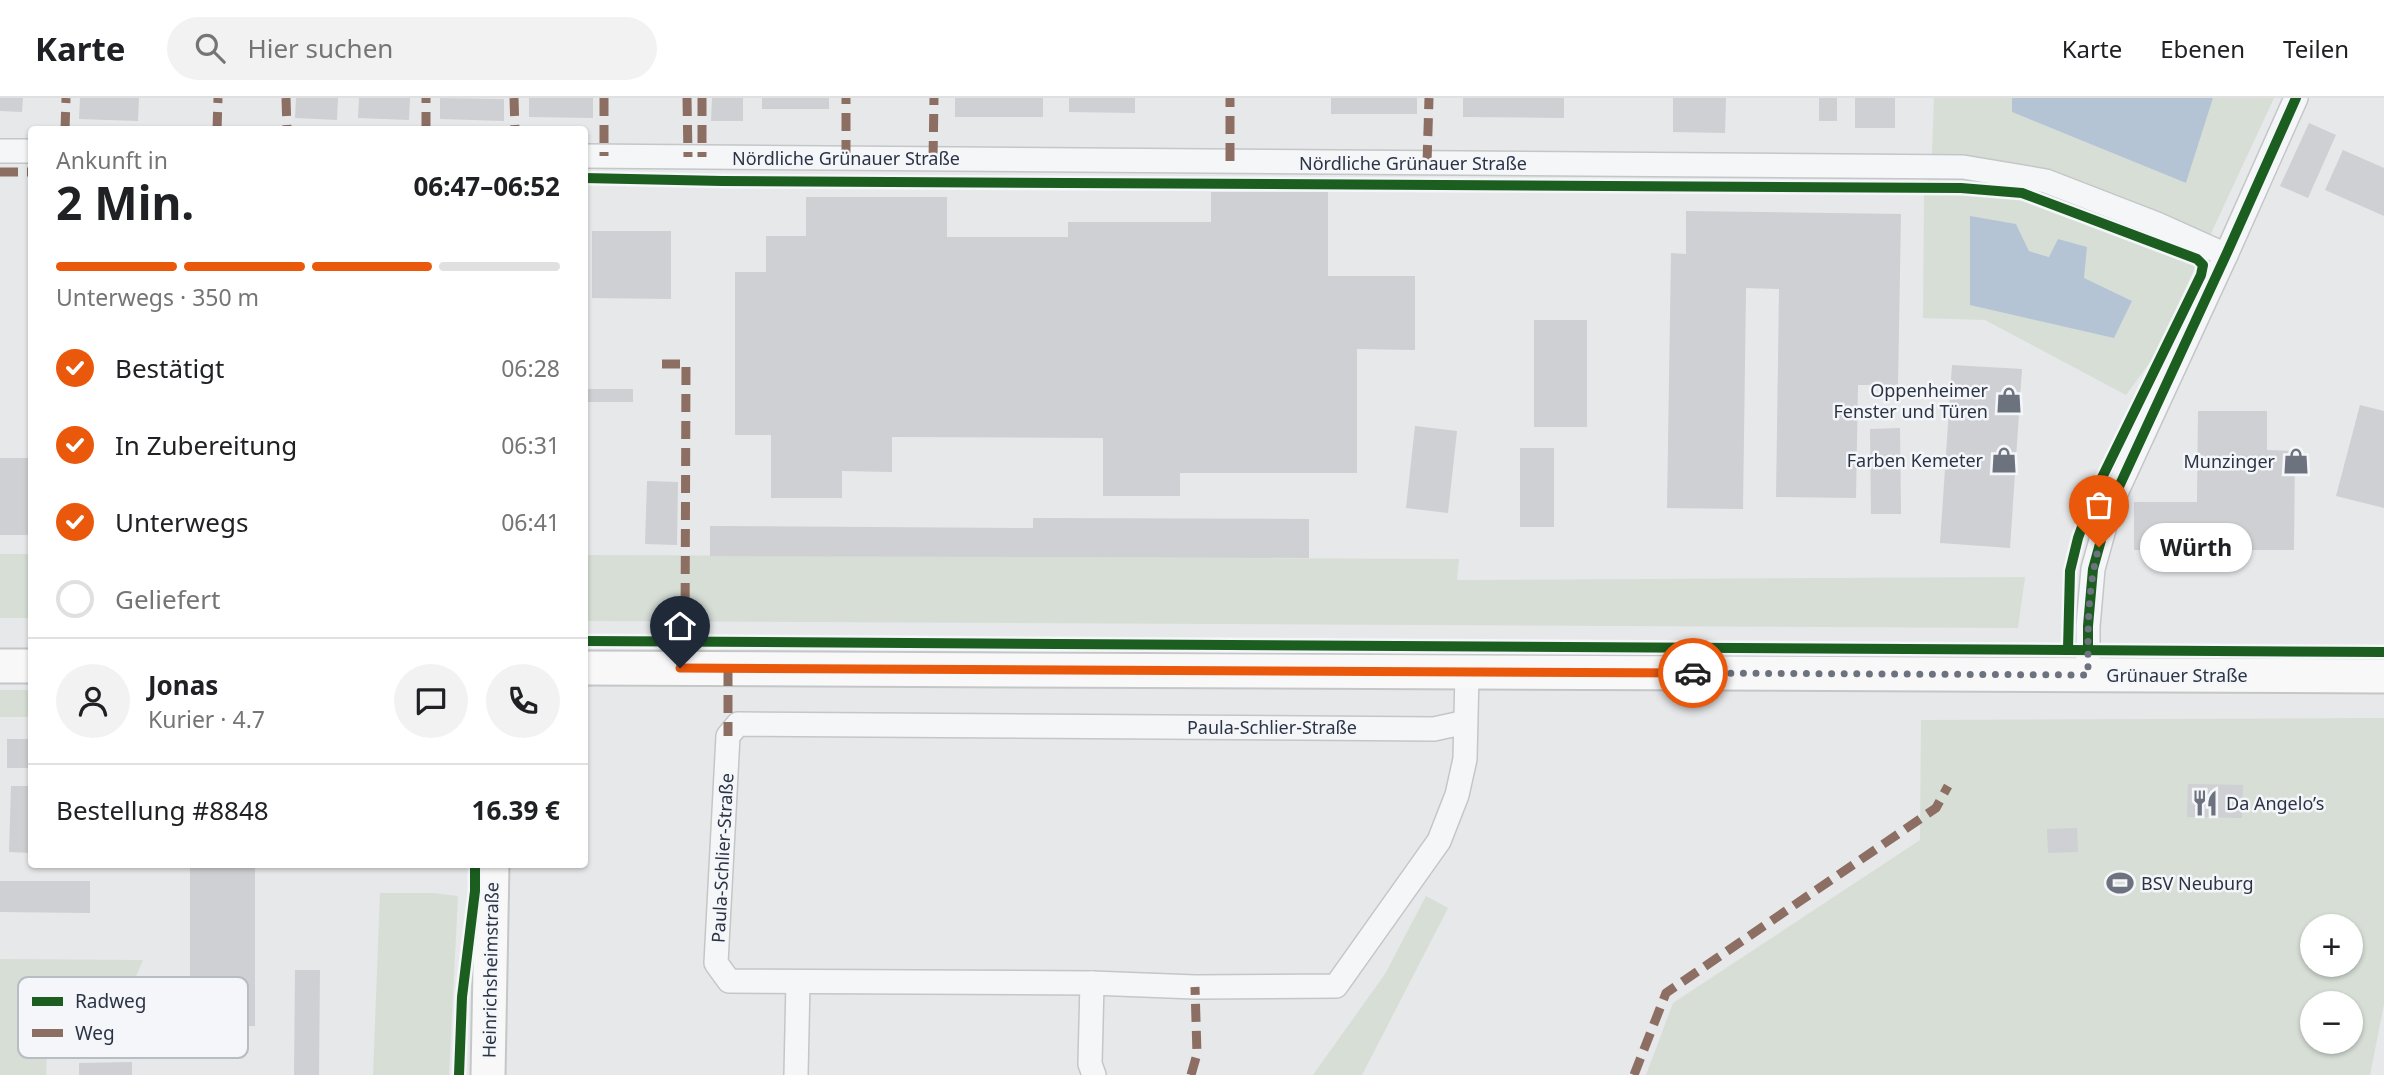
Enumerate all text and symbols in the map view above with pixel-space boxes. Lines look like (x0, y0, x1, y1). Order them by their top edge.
search box (167, 17, 657, 80)
text: Karte (35, 26, 125, 71)
icon: search (191, 29, 229, 67)
text: Hier suchen (247, 30, 393, 66)
text: Karte (2062, 32, 2122, 65)
text: Ebenen (2160, 32, 2245, 65)
text: Teilen (2283, 32, 2349, 65)
text: Ankunft in (56, 144, 168, 176)
street label: Nördliche Grünauer Straße (732, 146, 960, 170)
street label: Nördliche Grünauer Straße (1299, 151, 1527, 175)
text: 06:47–06:52 (413, 168, 560, 204)
text: 2 Min. (56, 171, 194, 233)
text: Unterwegs · 350 m (56, 281, 259, 313)
icon: check (56, 349, 94, 387)
text: Bestätigt (115, 350, 224, 386)
text: 06:28 (501, 352, 560, 384)
place label: Oppenheimer Fenster und Türen (1833, 378, 1989, 423)
shop icon: Oppenheimer Fenster und Türen (1994, 385, 2024, 415)
icon: check (56, 426, 94, 464)
text: In Zubereitung (115, 427, 297, 463)
text: 06:31 (501, 429, 560, 461)
shop icon: Farben Kemeter (1989, 445, 2019, 475)
shop icon: Munzinger (2281, 446, 2311, 476)
place label: Farben Kemeter (1847, 448, 1984, 472)
place label: Munzinger (2184, 449, 2276, 473)
pin (2069, 475, 2129, 547)
icon: bag (2080, 486, 2118, 524)
icon: check (56, 503, 94, 541)
text: Unterwegs (115, 504, 248, 540)
text: 06:41 (501, 506, 560, 538)
callout: Würth (2141, 522, 2253, 572)
text: Würth (2160, 531, 2232, 563)
text: Geliefert (115, 581, 220, 617)
pin (650, 596, 710, 668)
icon: home (661, 607, 699, 645)
courier (1658, 638, 1728, 708)
icon: car (1674, 654, 1712, 692)
street label: Grünauer Straße (2106, 663, 2248, 687)
button: person (56, 664, 130, 738)
button: chat (394, 664, 468, 738)
button: phone (486, 664, 560, 738)
text: Jonas (148, 667, 218, 703)
text: Kurier · 4.7 (148, 703, 265, 735)
street label: Paula-Schlier-Straße (1187, 715, 1357, 739)
street label: Paula-Schlier-Straße (706, 772, 738, 944)
restaurant icon: Da Angelo’s (2190, 788, 2220, 818)
place label: Da Angelo’s (2226, 791, 2324, 815)
text: Bestellung #8848 (56, 792, 269, 828)
text: 16.39 € (472, 792, 560, 828)
sports icon: BSV Neuburg (2105, 868, 2135, 898)
place label: BSV Neuburg (2141, 871, 2254, 895)
street label: Heinrichsheimstraße (476, 882, 504, 1058)
map controls (2300, 914, 2363, 1054)
button: + (2300, 914, 2363, 977)
legend (18, 977, 248, 1058)
text: Radweg (75, 988, 147, 1014)
button: − (2300, 991, 2363, 1054)
text: Weg (75, 1020, 115, 1046)

